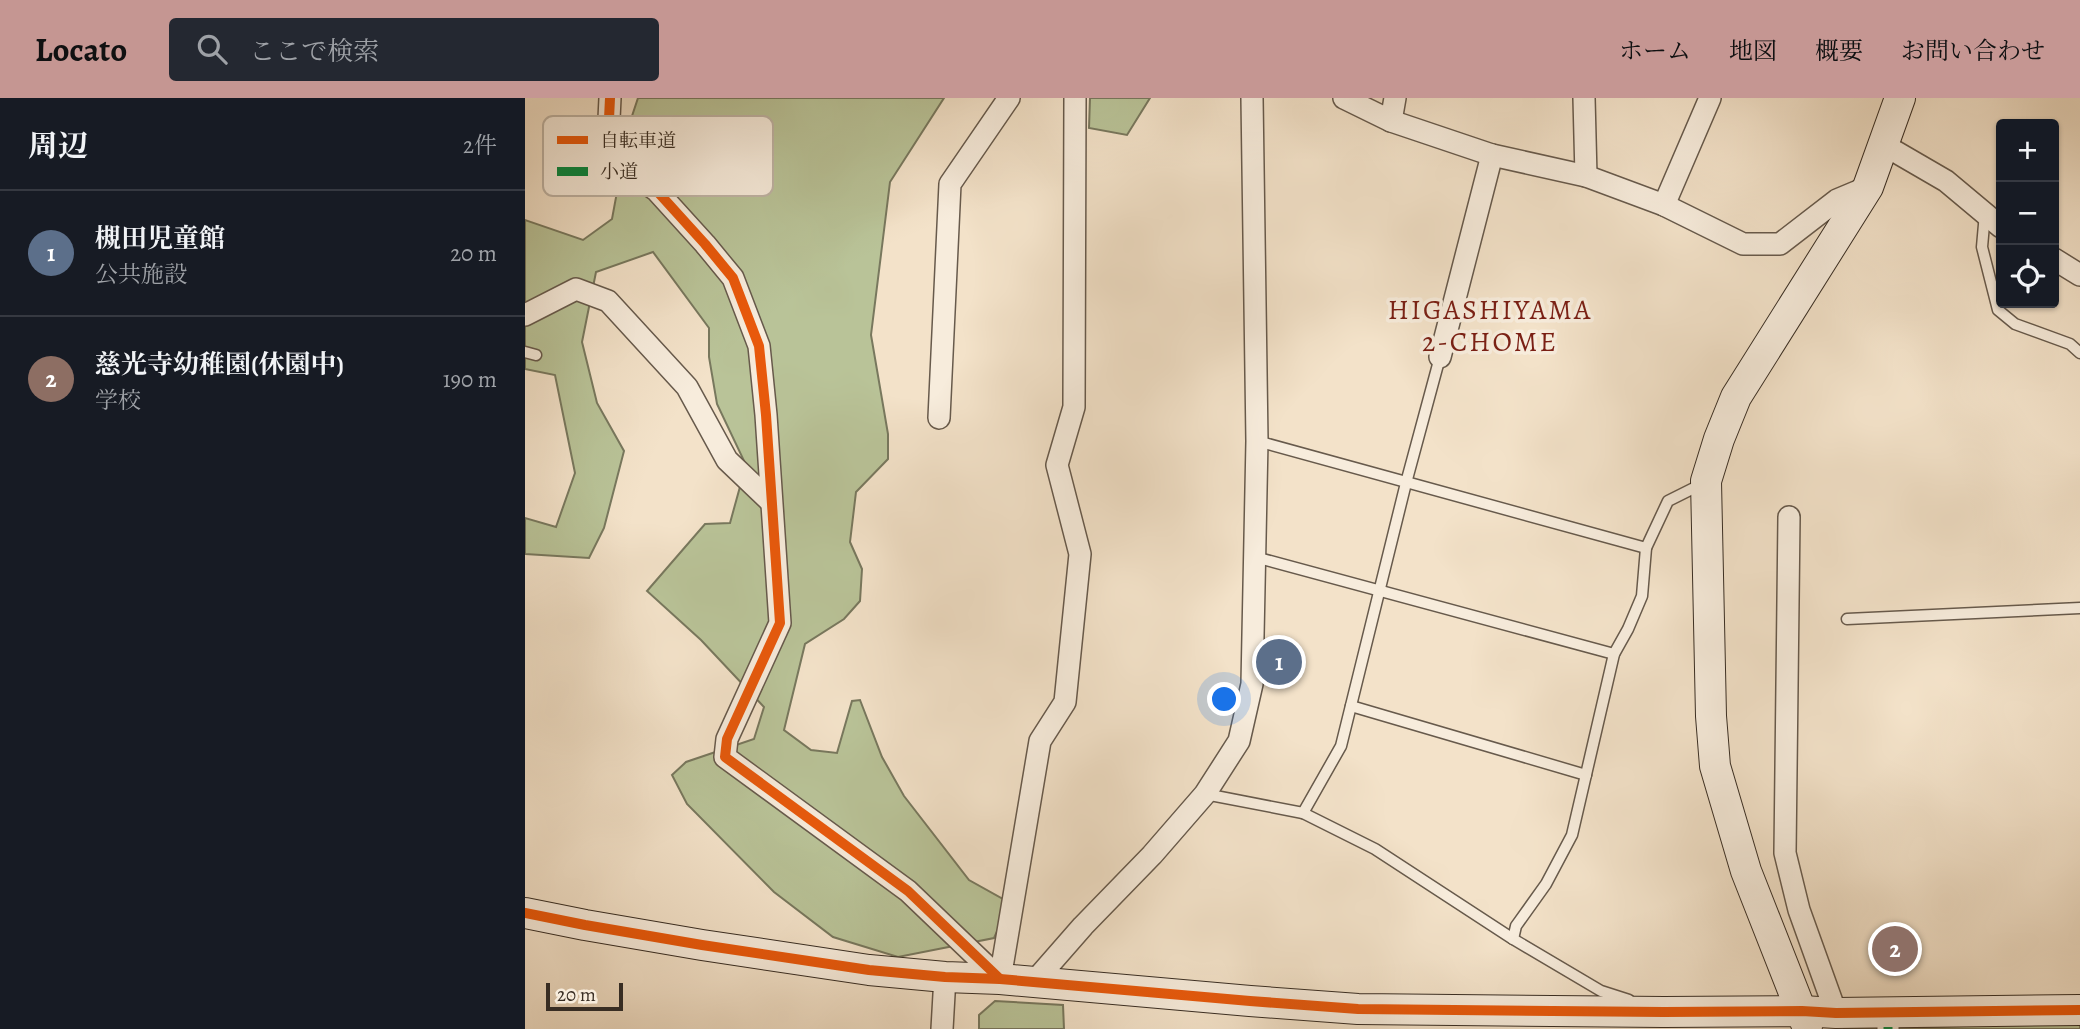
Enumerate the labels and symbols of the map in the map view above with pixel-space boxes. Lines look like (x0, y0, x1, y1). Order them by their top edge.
legend (543, 116, 773, 196)
text: 自転車道 (600, 128, 676, 154)
text: 小道 (600, 159, 638, 185)
district label: HIGASHIYAMA 2-CHOME (1388, 291, 1592, 361)
pin: 1 (1256, 636, 1302, 688)
your location (1207, 682, 1241, 716)
pin: 2 (1872, 923, 1918, 975)
scale bar (546, 980, 623, 1012)

